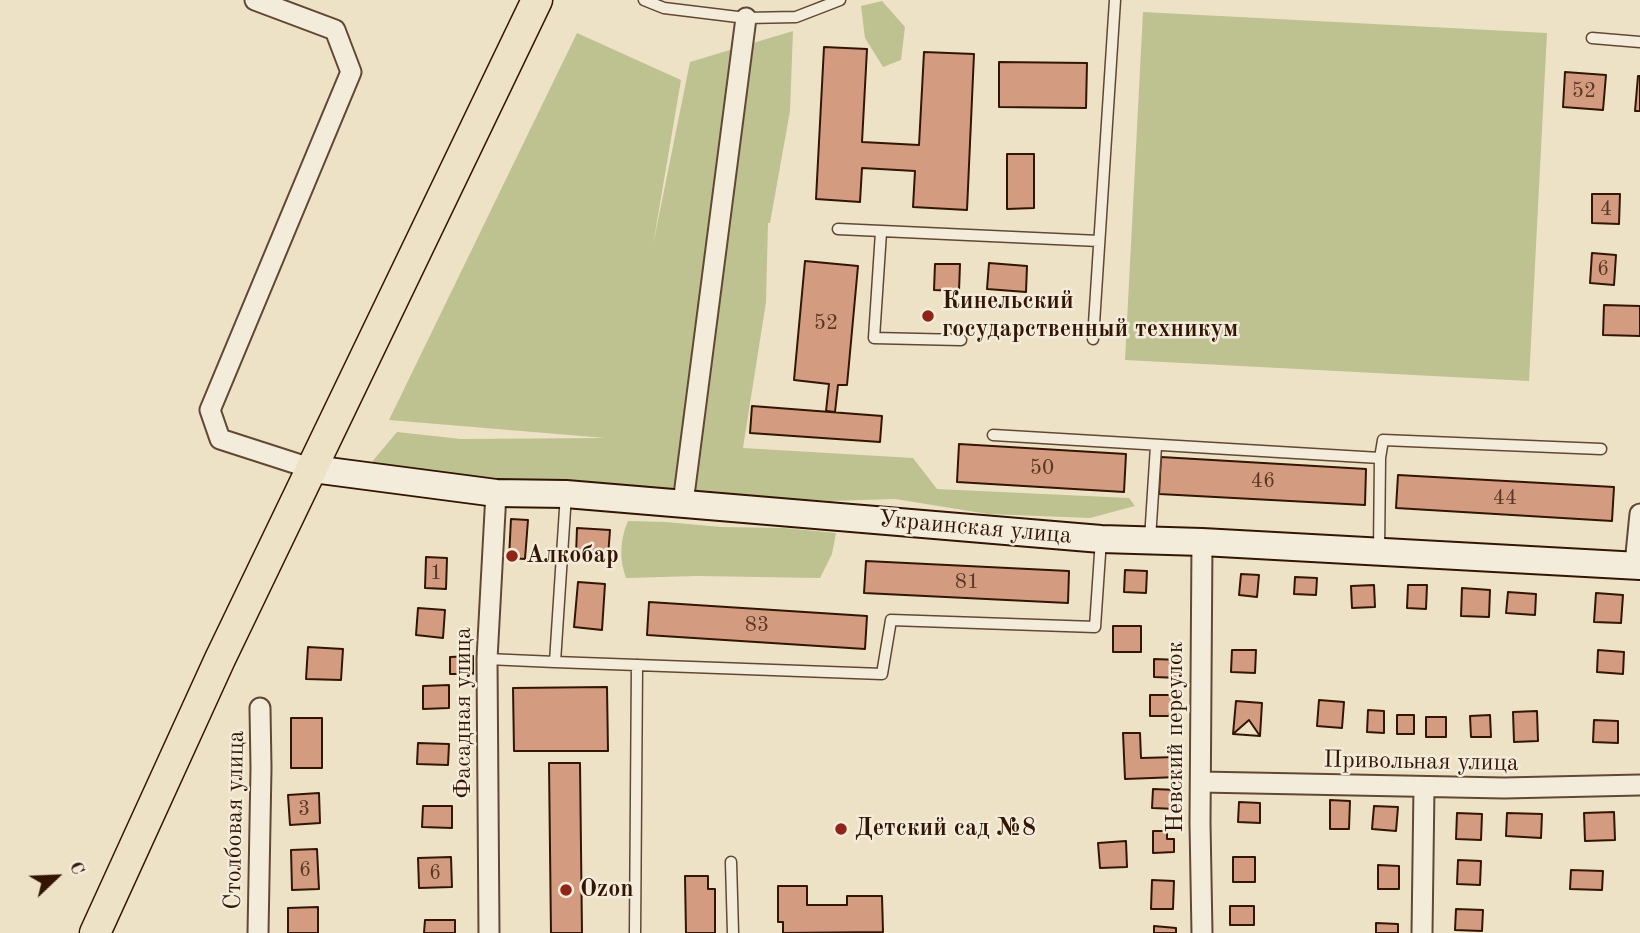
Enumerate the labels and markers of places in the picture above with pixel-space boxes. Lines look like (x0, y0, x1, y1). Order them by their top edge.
place label: Кинельский государственный техникум (942, 288, 1238, 344)
marker: Кинельский государственный техникум (920, 308, 936, 324)
place label: Алкобар (526, 542, 619, 570)
marker: Алкобар (504, 548, 520, 564)
place label: Детский сад №8 (855, 815, 1036, 843)
marker: Детский сад №8 (833, 821, 849, 837)
place label: Ozon (580, 876, 634, 904)
marker: Ozon (558, 882, 574, 898)

